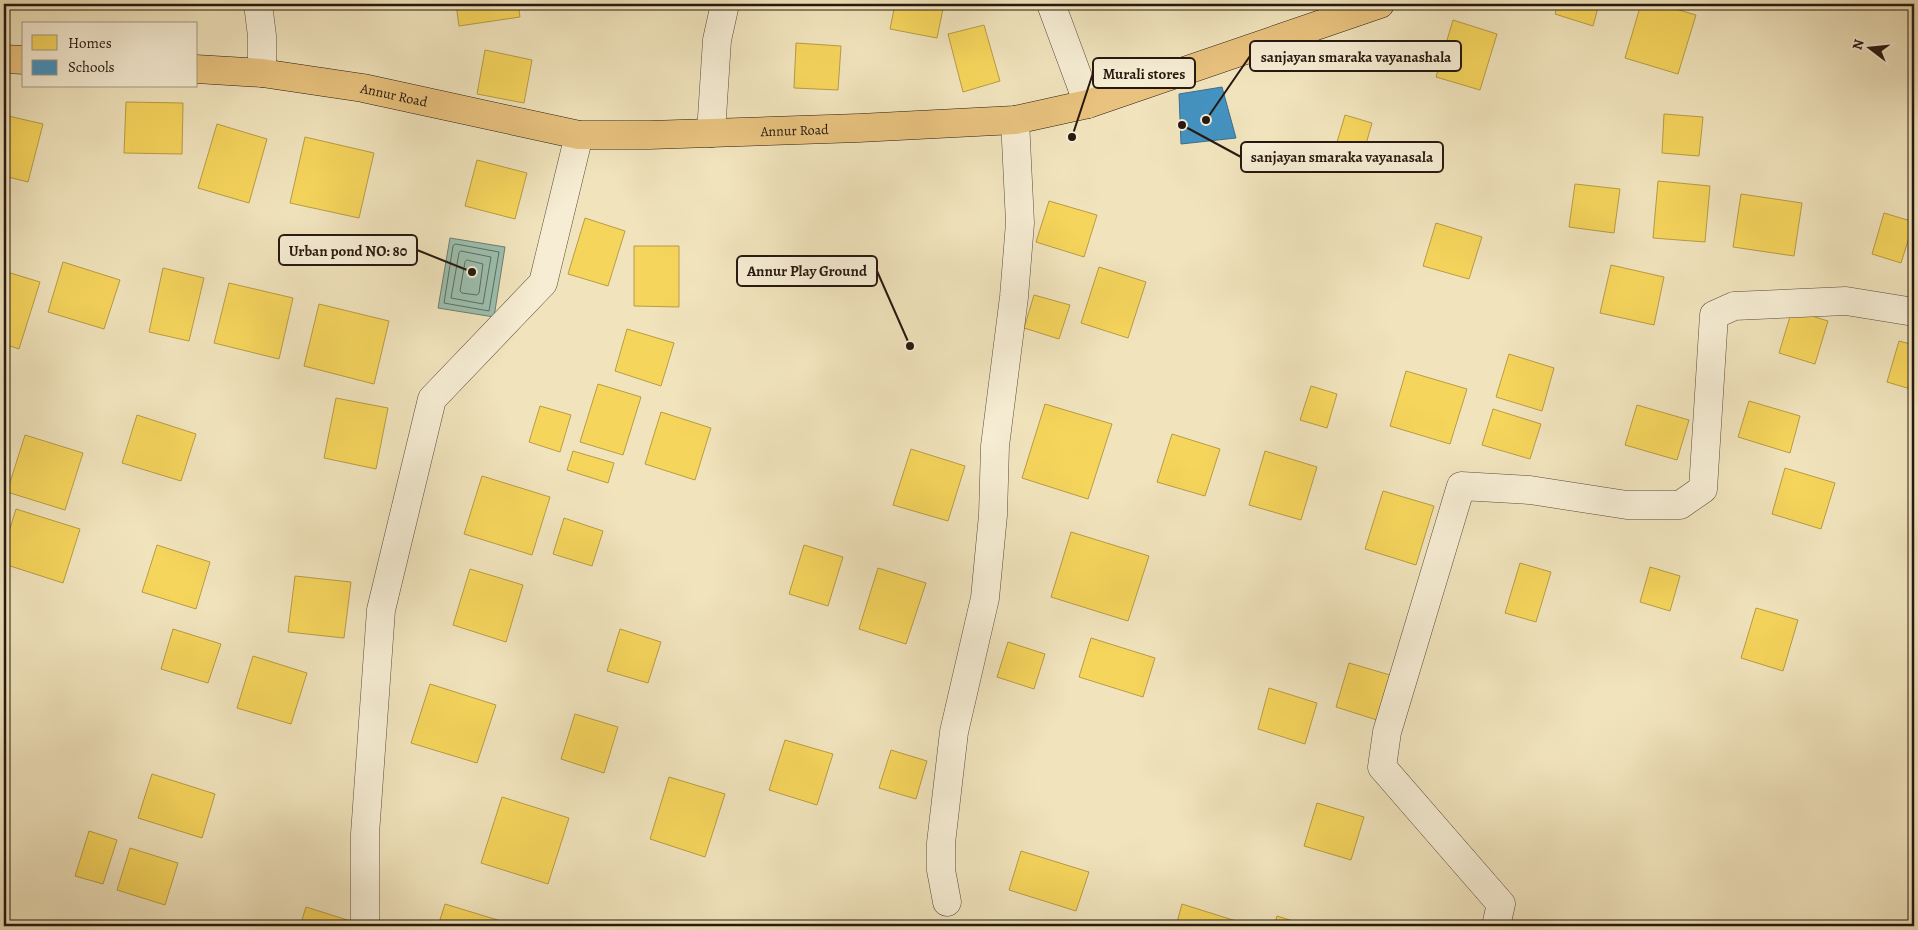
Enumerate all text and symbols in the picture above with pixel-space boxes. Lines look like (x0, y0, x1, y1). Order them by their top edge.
legend (22, 22, 198, 88)
north arrow (1846, 22, 1896, 72)
text: Homes (68, 33, 112, 53)
text: N (1847, 37, 1869, 52)
callout: sanjayan smaraka vayanashala (1250, 41, 1461, 71)
text: sanjayan smaraka vayanashala (1261, 47, 1452, 67)
text: Schools (68, 57, 115, 77)
callout: Murali stores (1093, 58, 1195, 88)
text: Murali stores (1103, 64, 1185, 84)
street label: Annur Road (358, 78, 430, 111)
street label: Annur Road (759, 119, 830, 141)
callout: sanjayan smaraka vayanasala (1241, 142, 1443, 172)
text: sanjayan smaraka vayanasala (1251, 147, 1434, 167)
callout: Urban pond NO: 80 (279, 235, 417, 265)
text: Urban pond NO: 80 (289, 241, 408, 261)
callout: Annur Play Ground (737, 256, 877, 286)
text: Annur Play Ground (746, 261, 868, 281)

